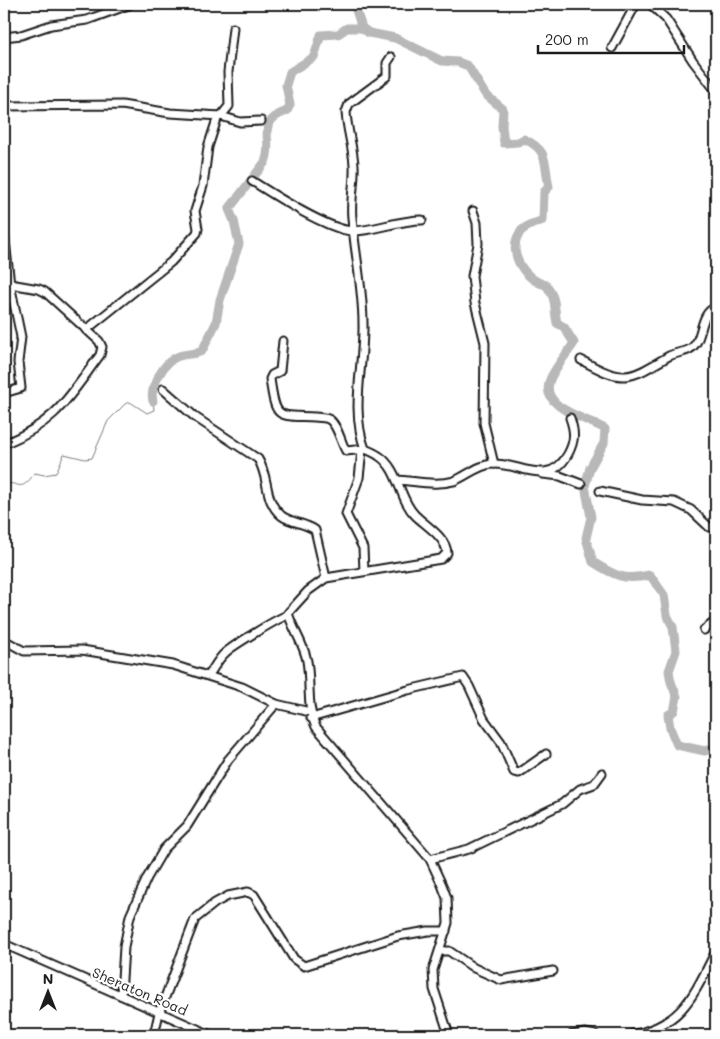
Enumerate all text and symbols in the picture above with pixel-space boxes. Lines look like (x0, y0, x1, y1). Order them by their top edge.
scale bar (538, 22, 684, 54)
text: 200 m (545, 29, 589, 49)
street label: Sheraton Road (89, 962, 191, 1020)
north arrow (22, 966, 72, 1016)
text: N (43, 969, 53, 988)

